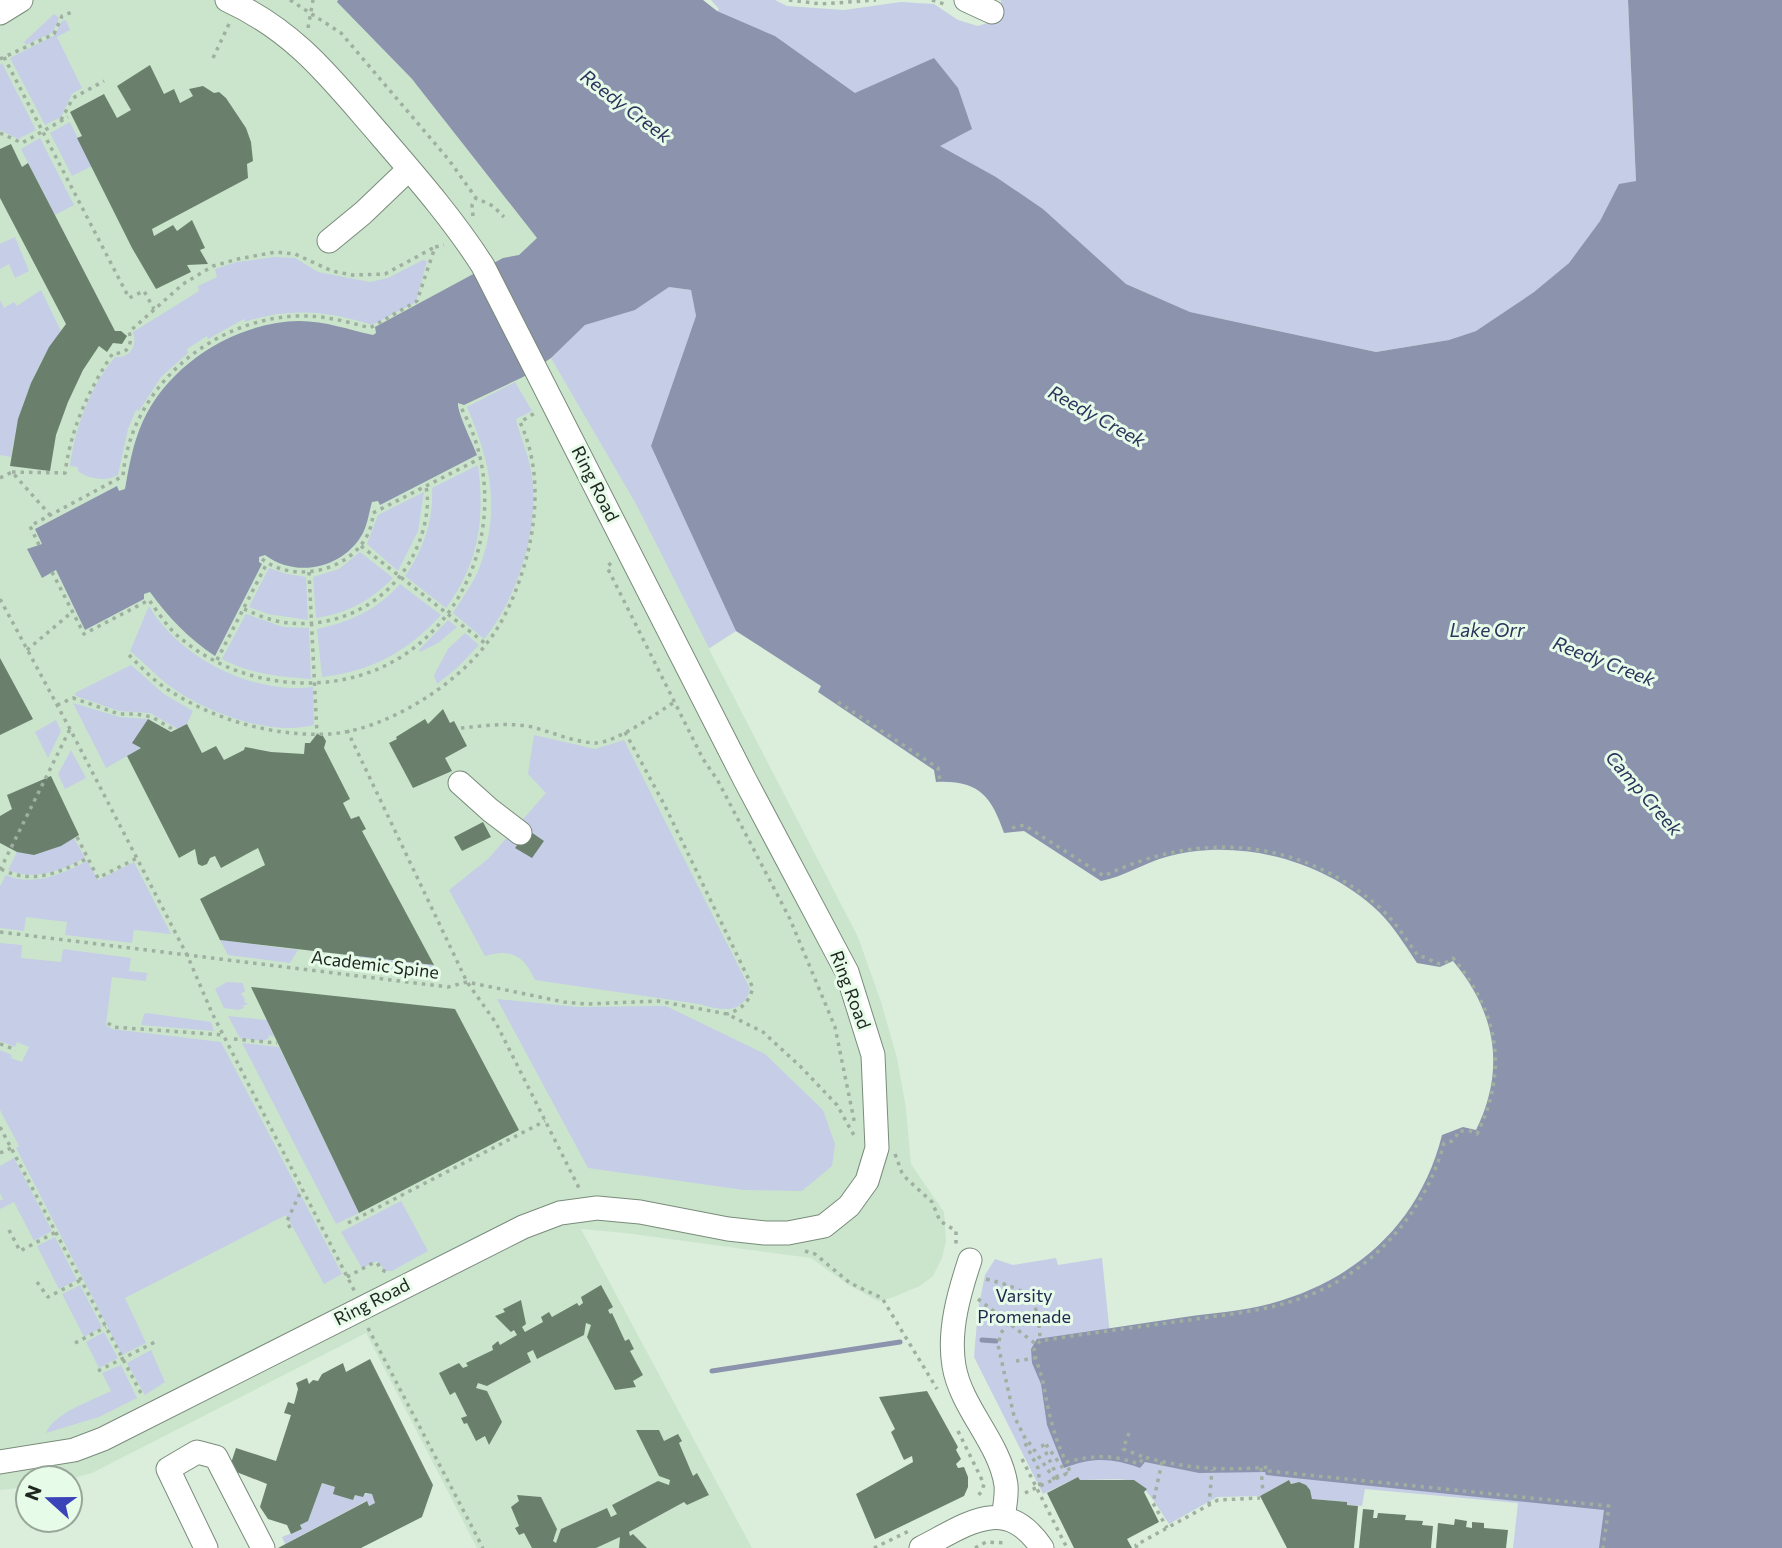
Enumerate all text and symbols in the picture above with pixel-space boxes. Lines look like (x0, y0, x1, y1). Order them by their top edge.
water label: Reedy Creek (577, 64, 677, 147)
water label: Reedy Creek (1045, 380, 1150, 452)
street label: Ring Road (567, 442, 624, 525)
water label: Lake Orr (1449, 618, 1526, 641)
water label: Reedy Creek (1550, 631, 1659, 691)
water label: Camp Creek (1601, 745, 1688, 840)
street label: Academic Spine (310, 945, 440, 983)
street label: Ring Road (826, 947, 876, 1032)
street label: Ring Road (330, 1273, 413, 1330)
park label: Varsity Promenade (977, 1284, 1071, 1327)
north arrow (14, 1464, 84, 1534)
text: N (19, 1482, 46, 1504)

